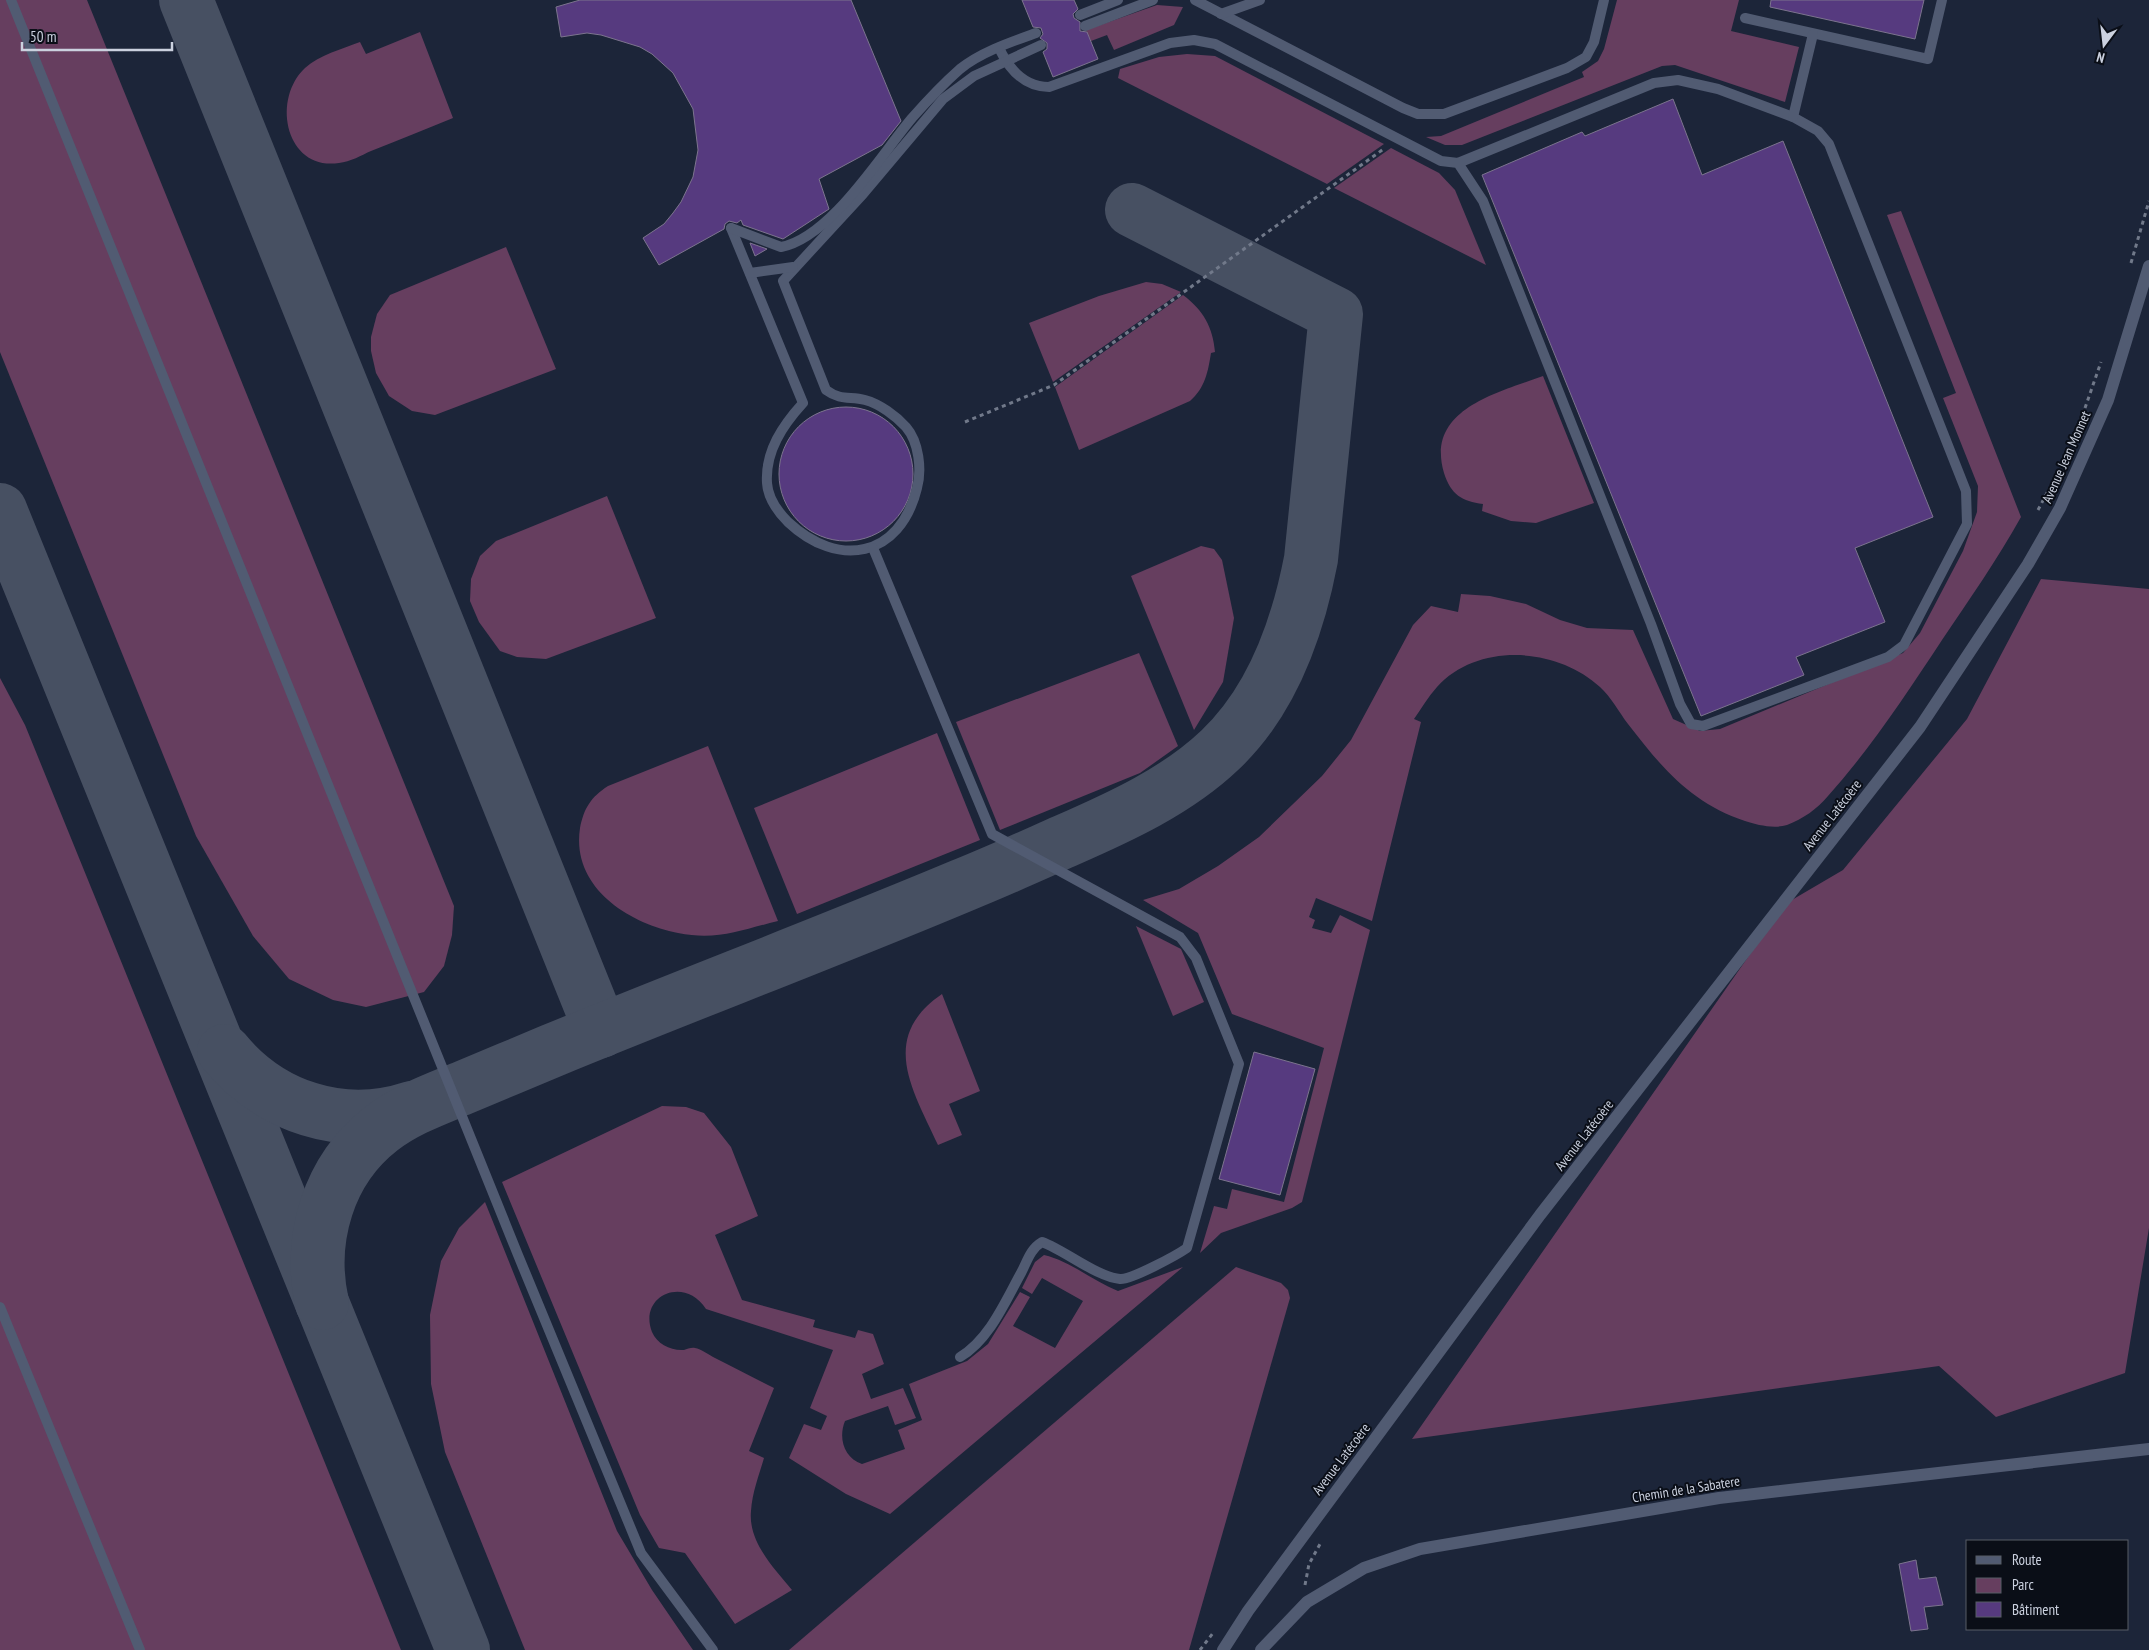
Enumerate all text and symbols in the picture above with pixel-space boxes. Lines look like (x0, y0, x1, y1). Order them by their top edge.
scale bar (22, 20, 172, 52)
north arrow (2079, 20, 2129, 70)
text: 50 m (30, 27, 56, 46)
text: N (2095, 48, 2107, 67)
street label: Avenue Jean Monnet (2038, 408, 2094, 506)
street label: Avenue Latécoère (1799, 776, 1865, 854)
street label: Avenue Latécoère (1551, 1096, 1617, 1174)
street label: Avenue Latécoère (1308, 1419, 1374, 1498)
street label: Chemin de la Sabatere (1631, 1472, 1741, 1506)
legend (1966, 1540, 2129, 1630)
text: Route (2012, 1550, 2042, 1569)
text: Parc (2012, 1575, 2034, 1594)
text: Bâtiment (2012, 1600, 2059, 1619)

